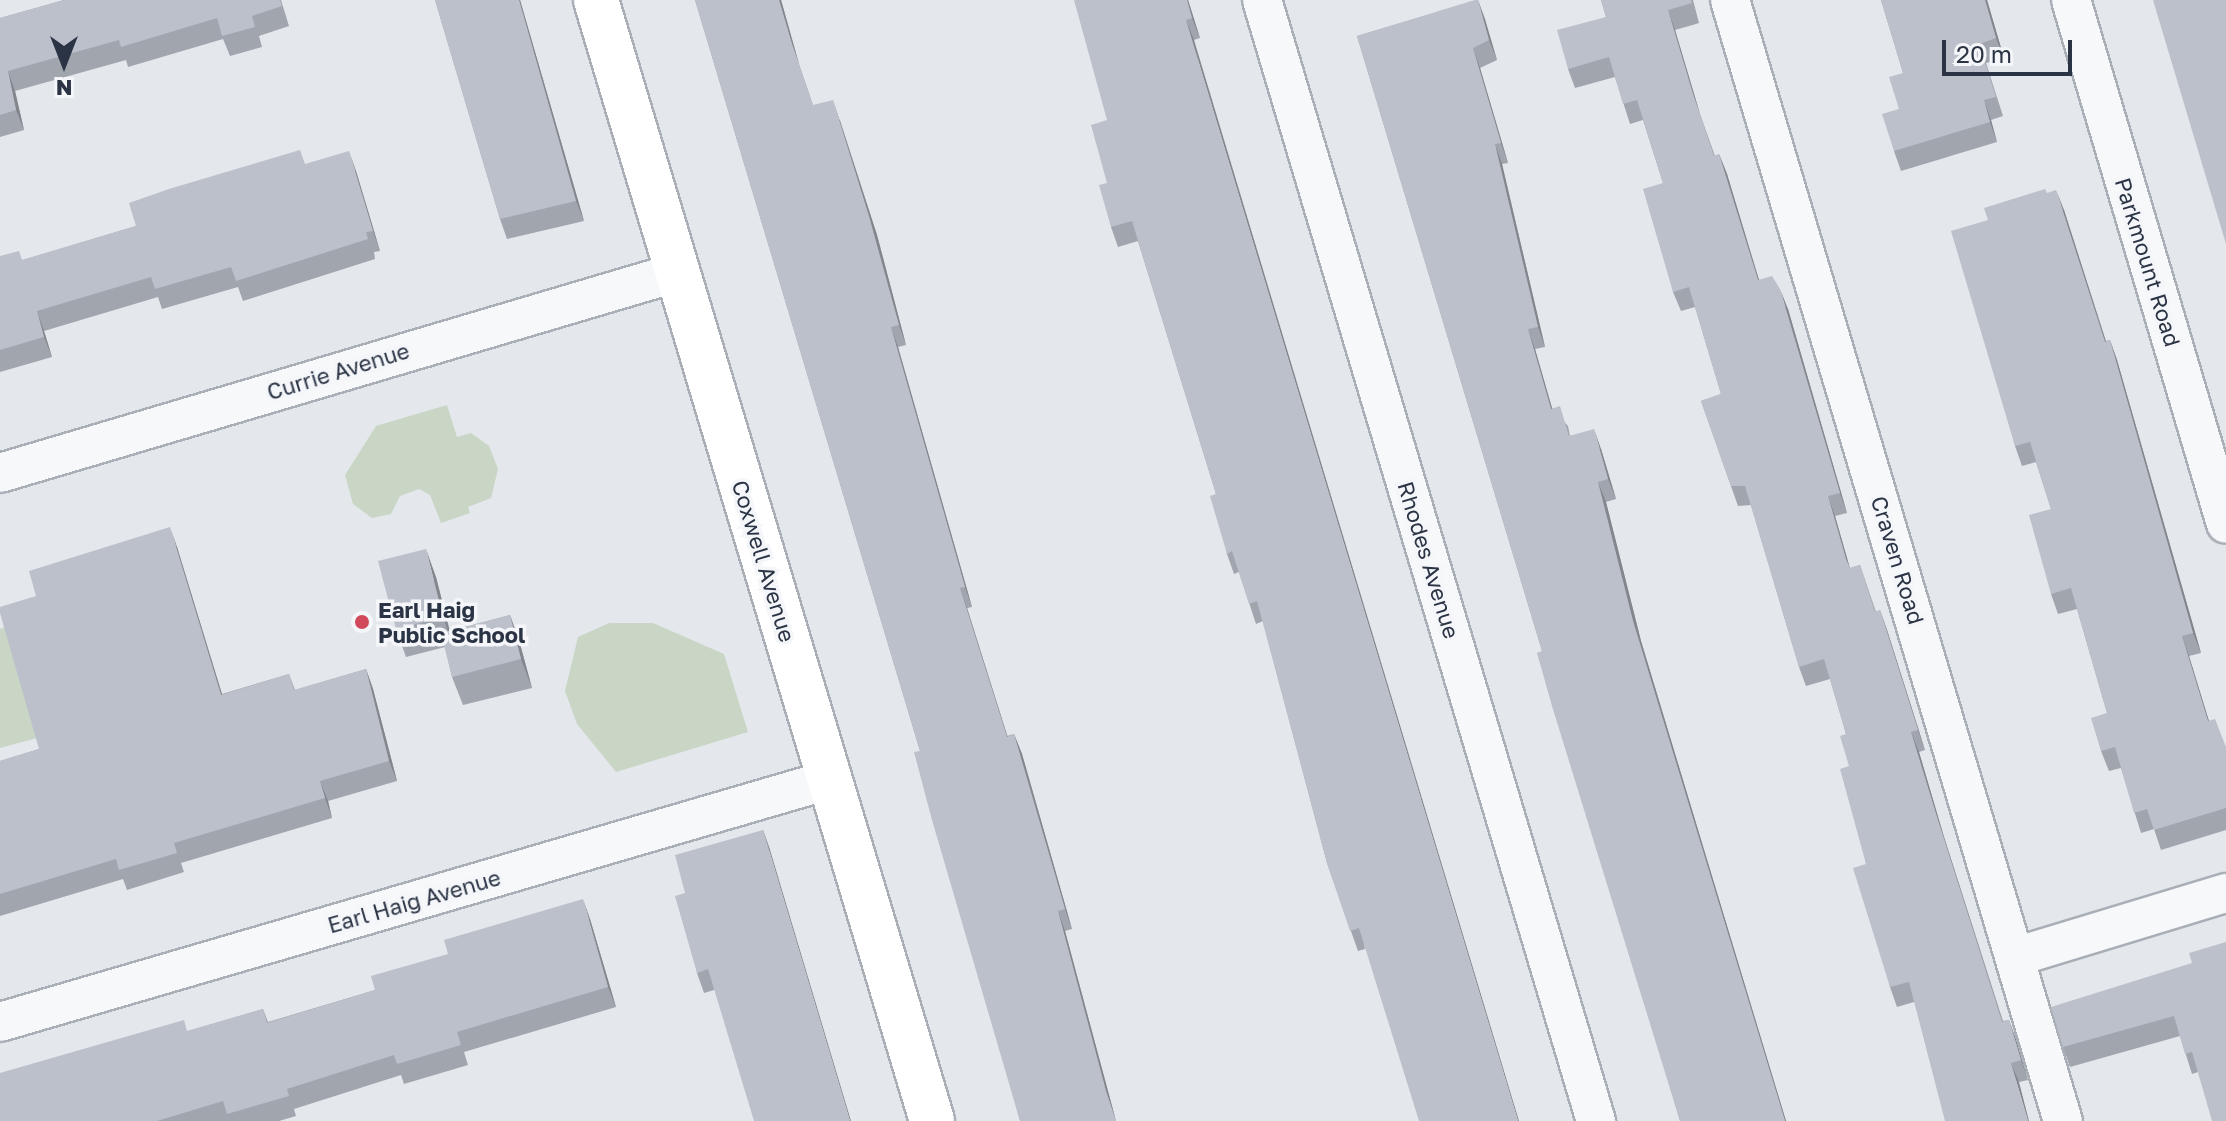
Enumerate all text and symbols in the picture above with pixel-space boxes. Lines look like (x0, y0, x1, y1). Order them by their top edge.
north arrow (24, 24, 104, 104)
scale bar (1946, 24, 2076, 74)
text: 20 m (1956, 39, 2012, 68)
text: N (56, 75, 72, 102)
street label: Parkmount Road (2110, 174, 2186, 350)
street label: Currie Avenue (264, 337, 412, 405)
street label: Coxwell Avenue (727, 477, 801, 645)
street label: Rhodes Avenue (1393, 478, 1465, 642)
street label: Craven Road (1866, 493, 1930, 627)
place label: Earl Haig Public School (378, 596, 525, 648)
marker: Earl Haig Public School (353, 613, 371, 631)
street label: Earl Haig Avenue (325, 864, 503, 938)

